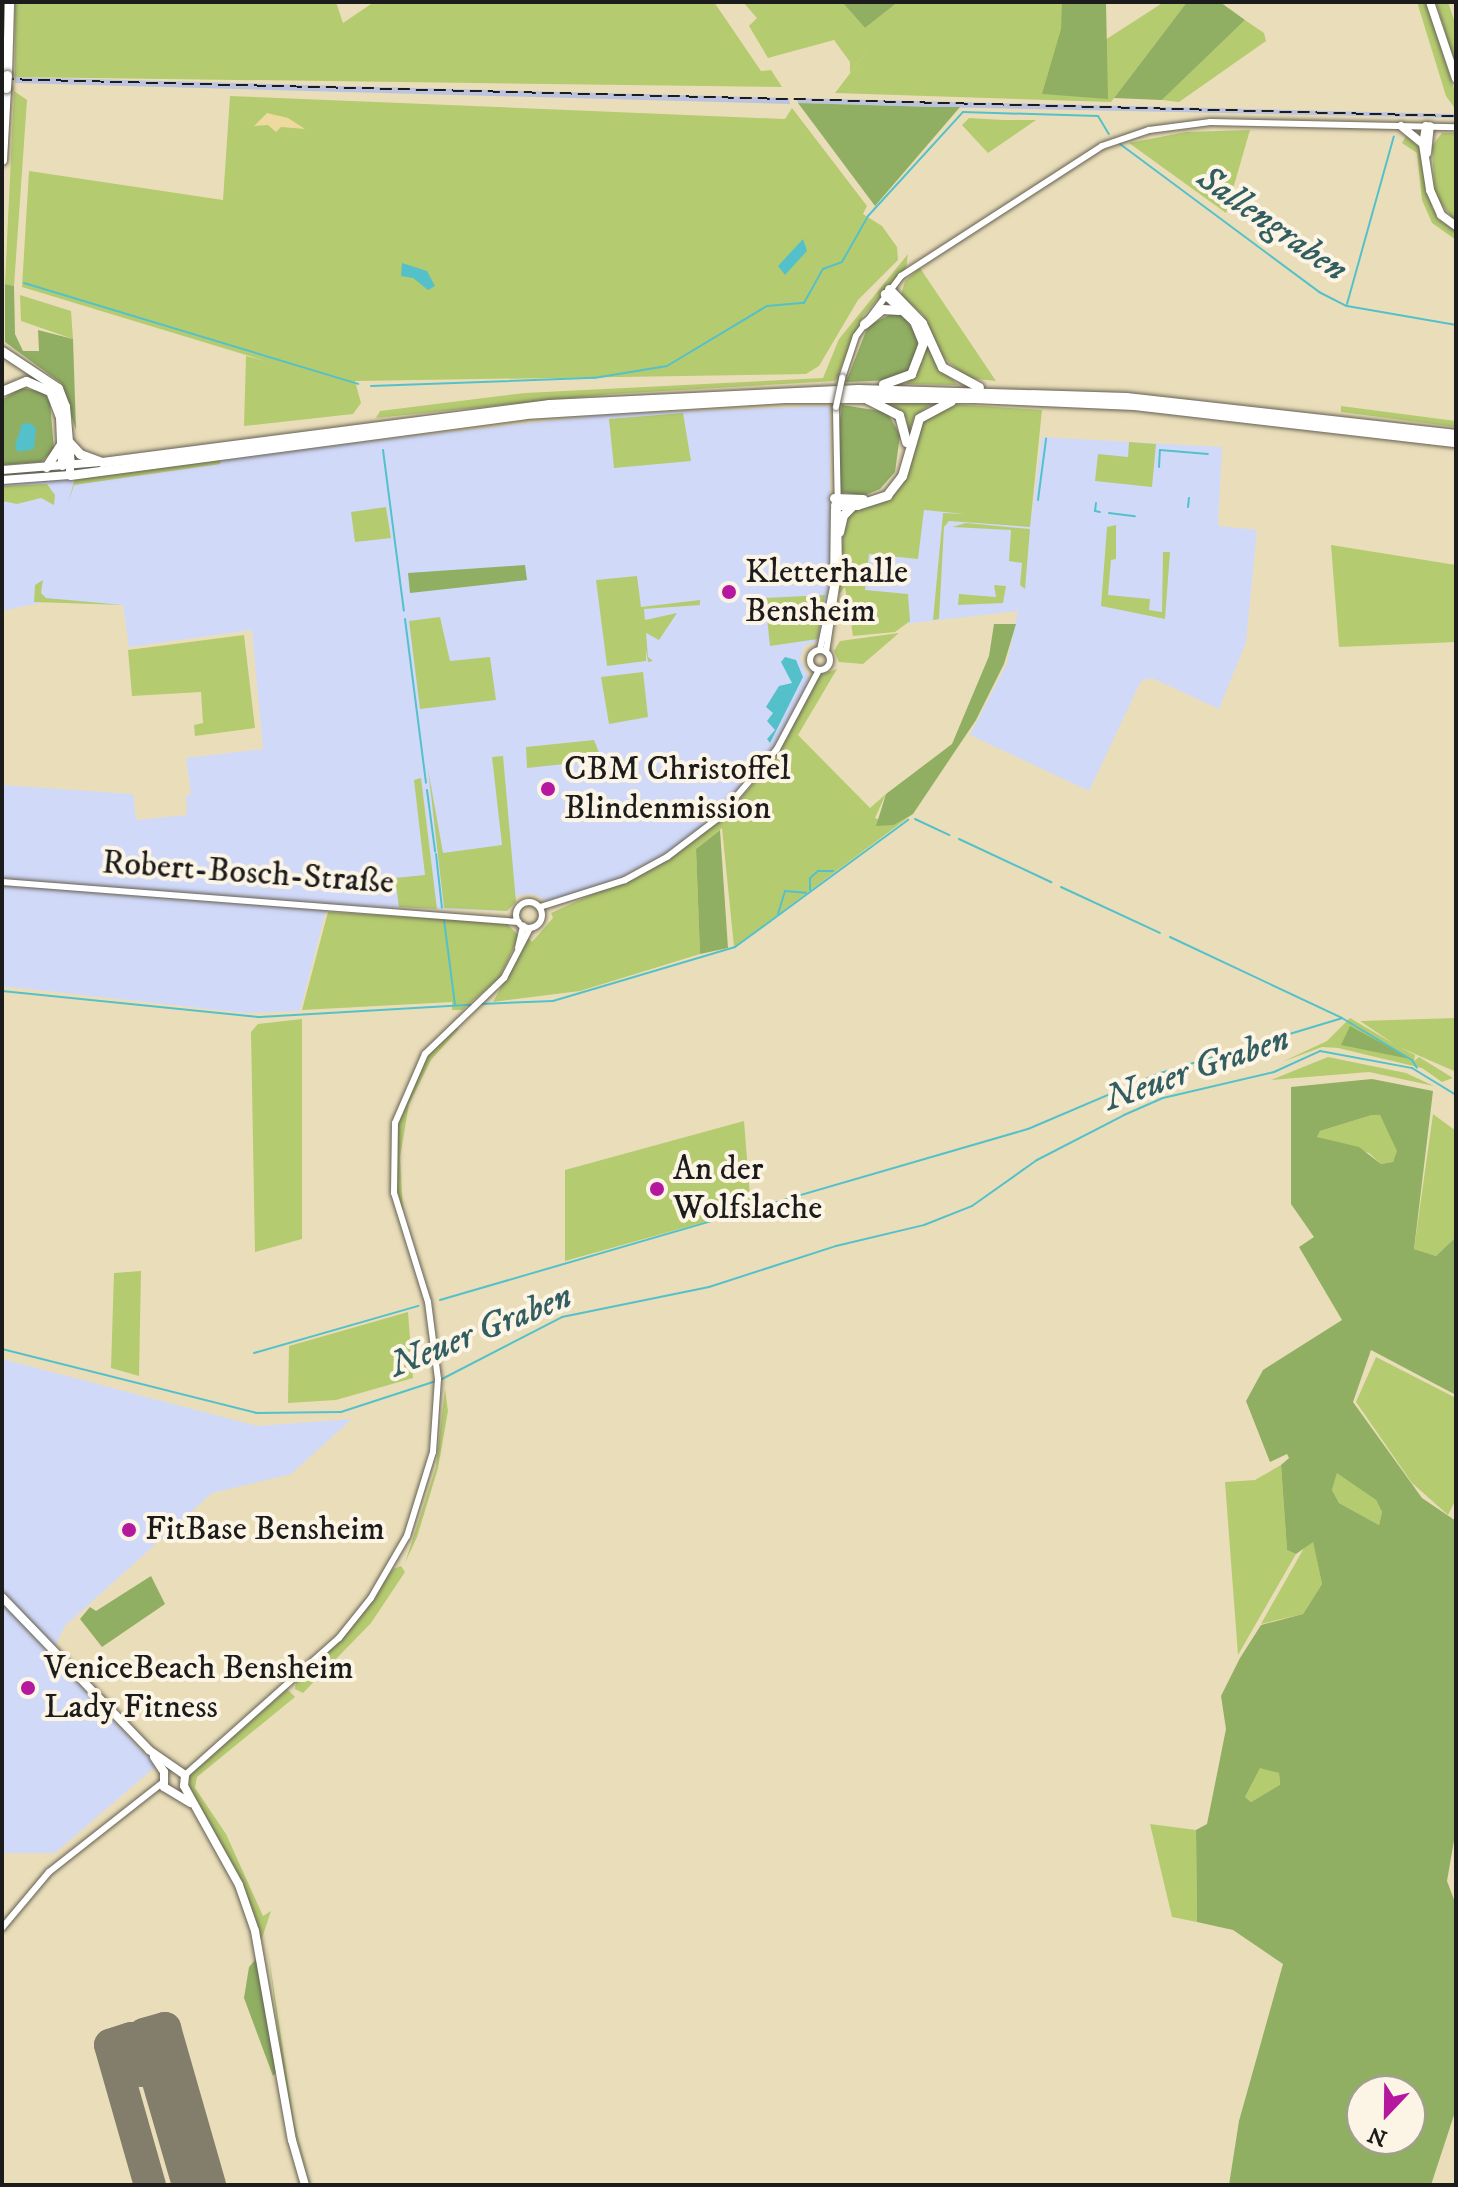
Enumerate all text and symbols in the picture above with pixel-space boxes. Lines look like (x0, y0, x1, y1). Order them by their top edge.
water label: Sallengraben (1189, 157, 1355, 291)
place label: Kletterhalle Bensheim (745, 552, 908, 632)
marker: Kletterhalle Bensheim (720, 583, 738, 601)
place label: CBM Christoffel Blindenmission (564, 749, 790, 828)
marker: CBM Christoffel Blindenmission (539, 780, 557, 798)
street label: Robert-Bosch-Straße (101, 842, 395, 904)
water label: Neuer Graben (1099, 1017, 1295, 1121)
place label: An der Wolfslache (673, 1149, 822, 1228)
marker: An der Wolfslache (648, 1180, 666, 1198)
water label: Neuer Graben (384, 1275, 578, 1387)
place label: FitBase Bensheim (145, 1510, 385, 1550)
marker: FitBase Bensheim (120, 1521, 138, 1539)
place label: VeniceBeach Bensheim Lady Fitness (44, 1648, 354, 1728)
marker: VeniceBeach Bensheim Lady Fitness (19, 1679, 37, 1697)
north arrow (1346, 2075, 1426, 2155)
text: N (1364, 2120, 1391, 2152)

